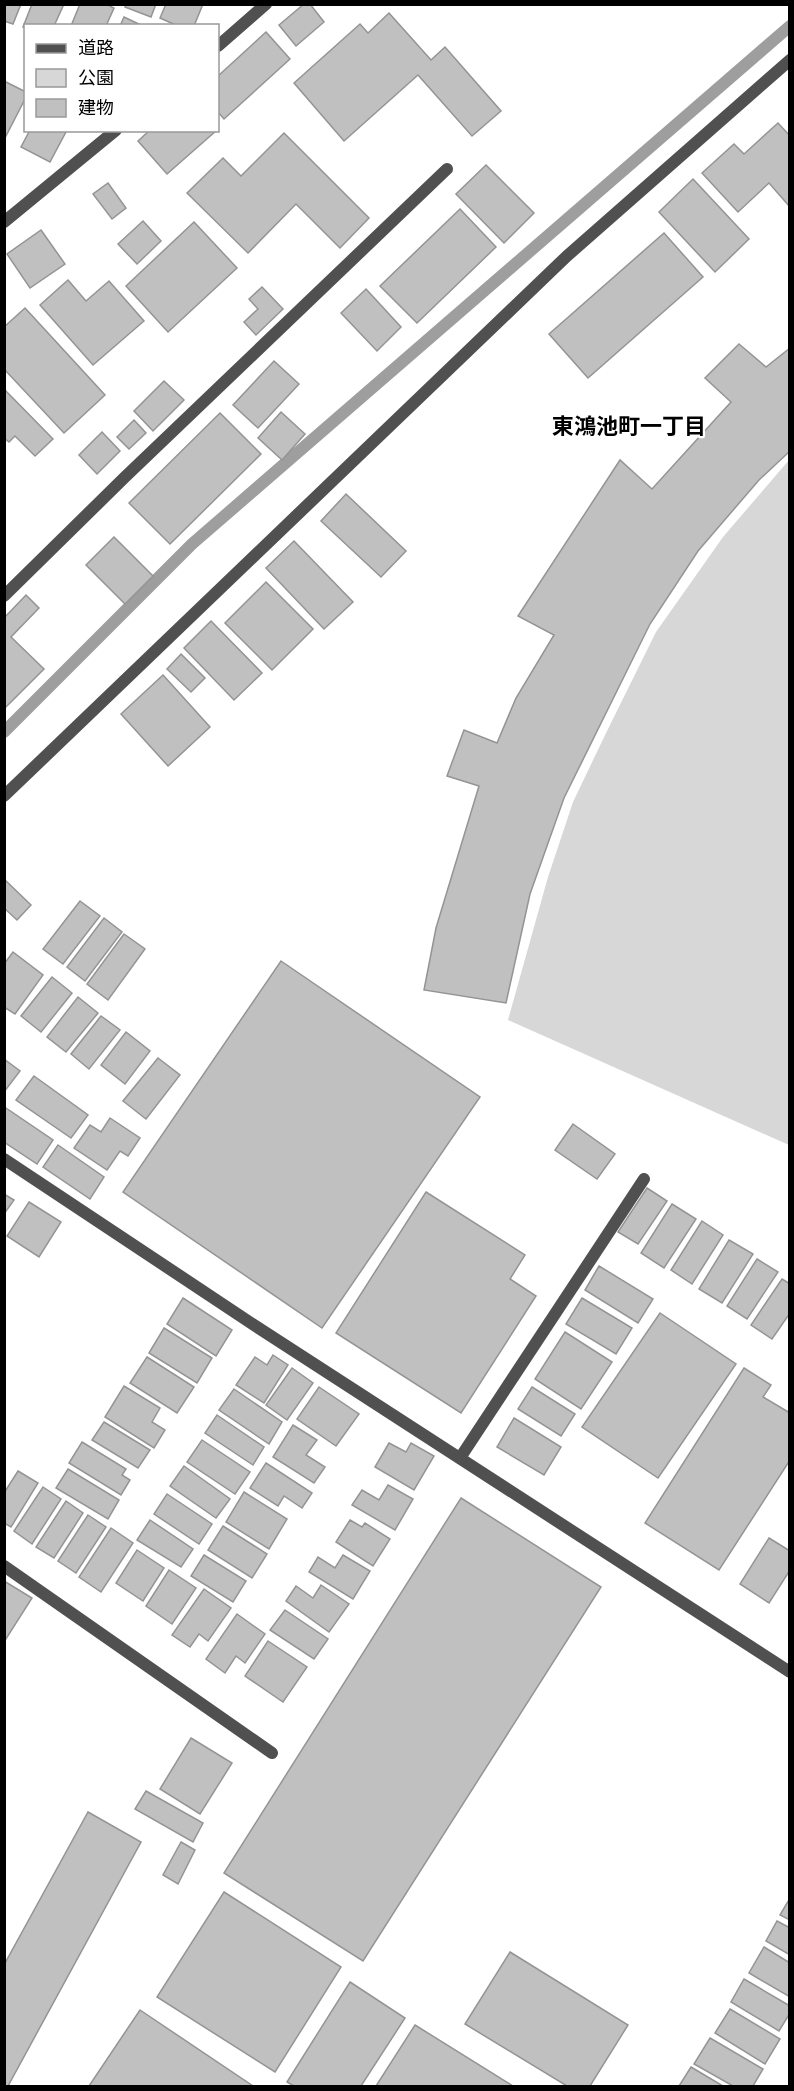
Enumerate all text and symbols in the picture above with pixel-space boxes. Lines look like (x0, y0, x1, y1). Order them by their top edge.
legend (24, 24, 219, 132)
text: 道路 (78, 37, 114, 58)
text: 公園 (78, 67, 114, 88)
text: 建物 (78, 97, 114, 118)
district label: 東鴻池町一丁目 (552, 414, 706, 439)

